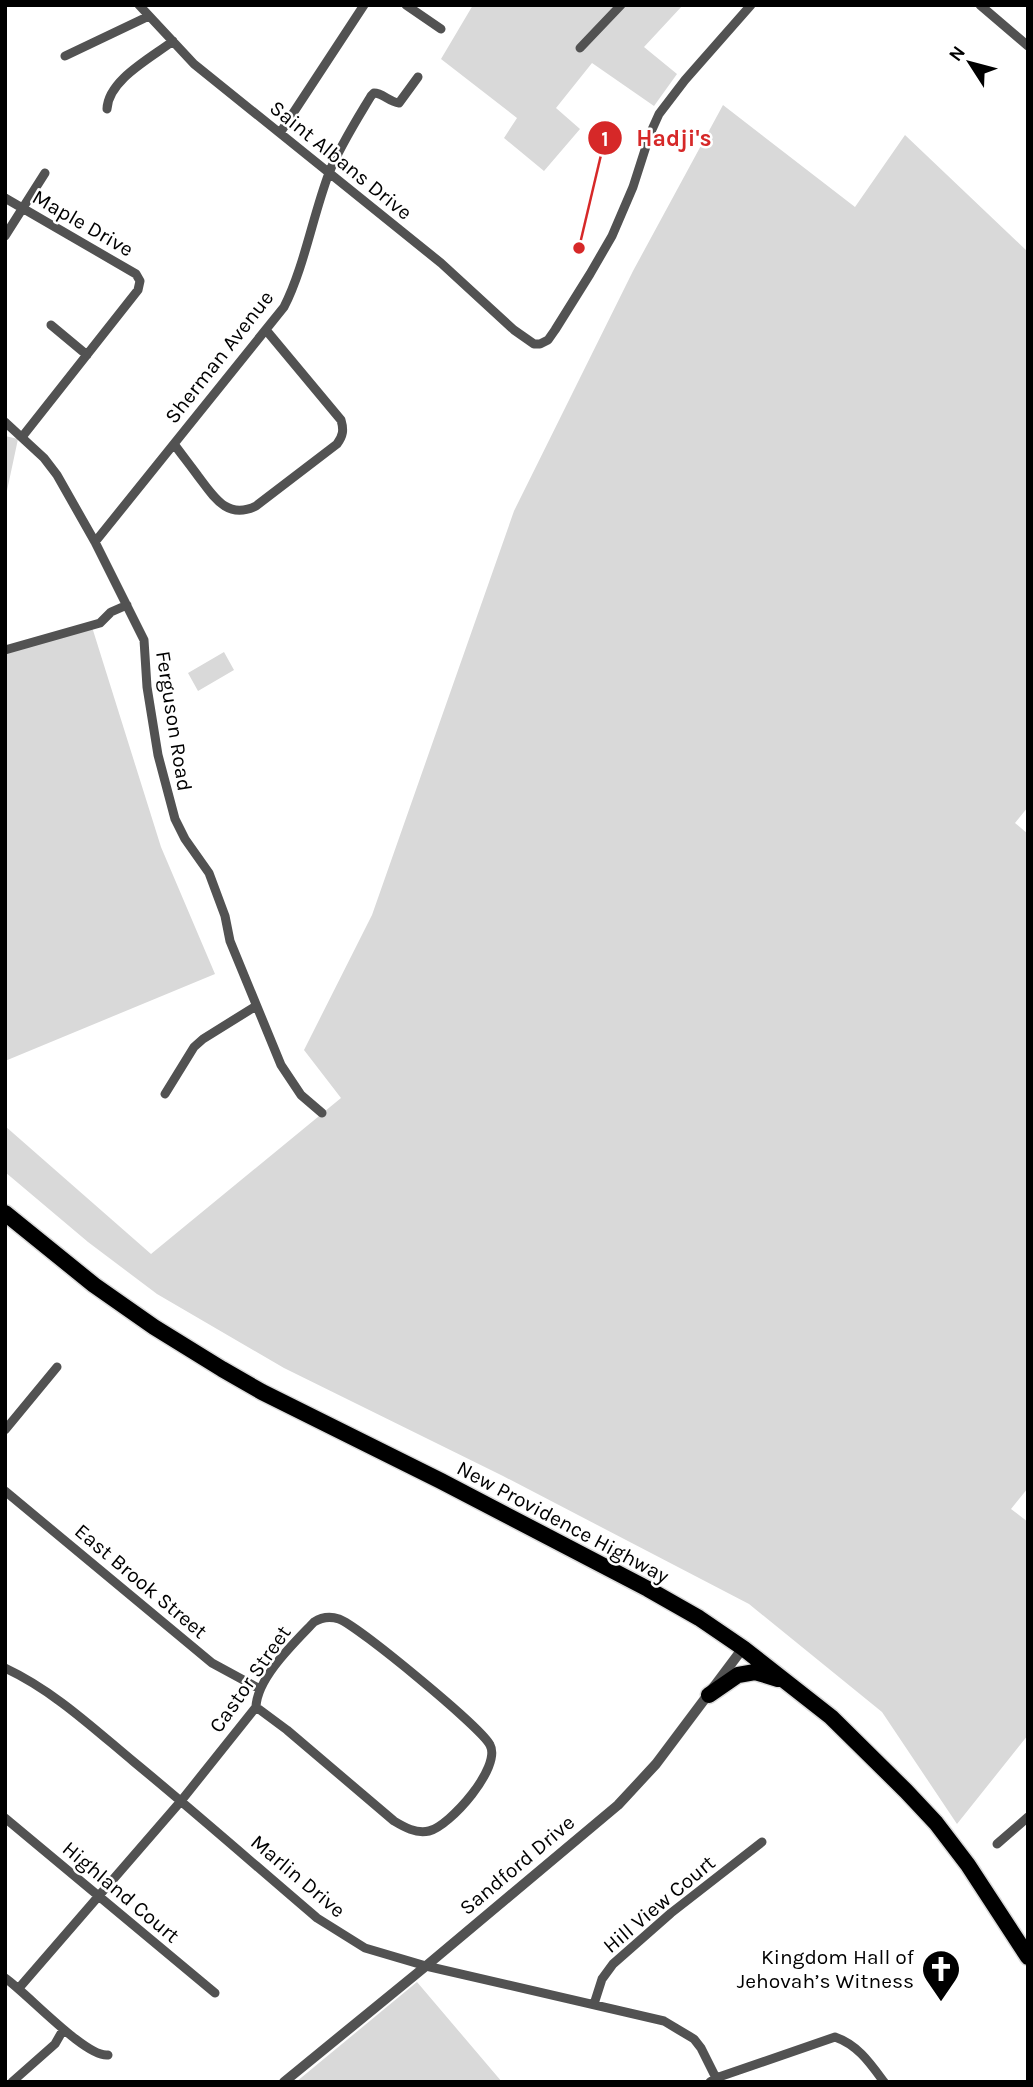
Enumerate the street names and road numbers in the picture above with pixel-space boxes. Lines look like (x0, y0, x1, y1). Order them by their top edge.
street label: Saint Albans Drive (265, 95, 417, 225)
street label: Maple Drive (28, 185, 138, 261)
street label: Sherman Avenue (160, 286, 278, 428)
street label: Ferguson Road (151, 649, 197, 793)
street label: New Providence Highway (453, 1456, 673, 1588)
street label: East Brook Street (70, 1519, 212, 1643)
street label: Castor Street (204, 1621, 296, 1737)
street label: Sandford Drive (455, 1810, 579, 1920)
street label: Marlin Drive (246, 1830, 350, 1922)
street label: Highland Court (58, 1836, 184, 1948)
street label: Hill View Court (598, 1850, 720, 1958)

